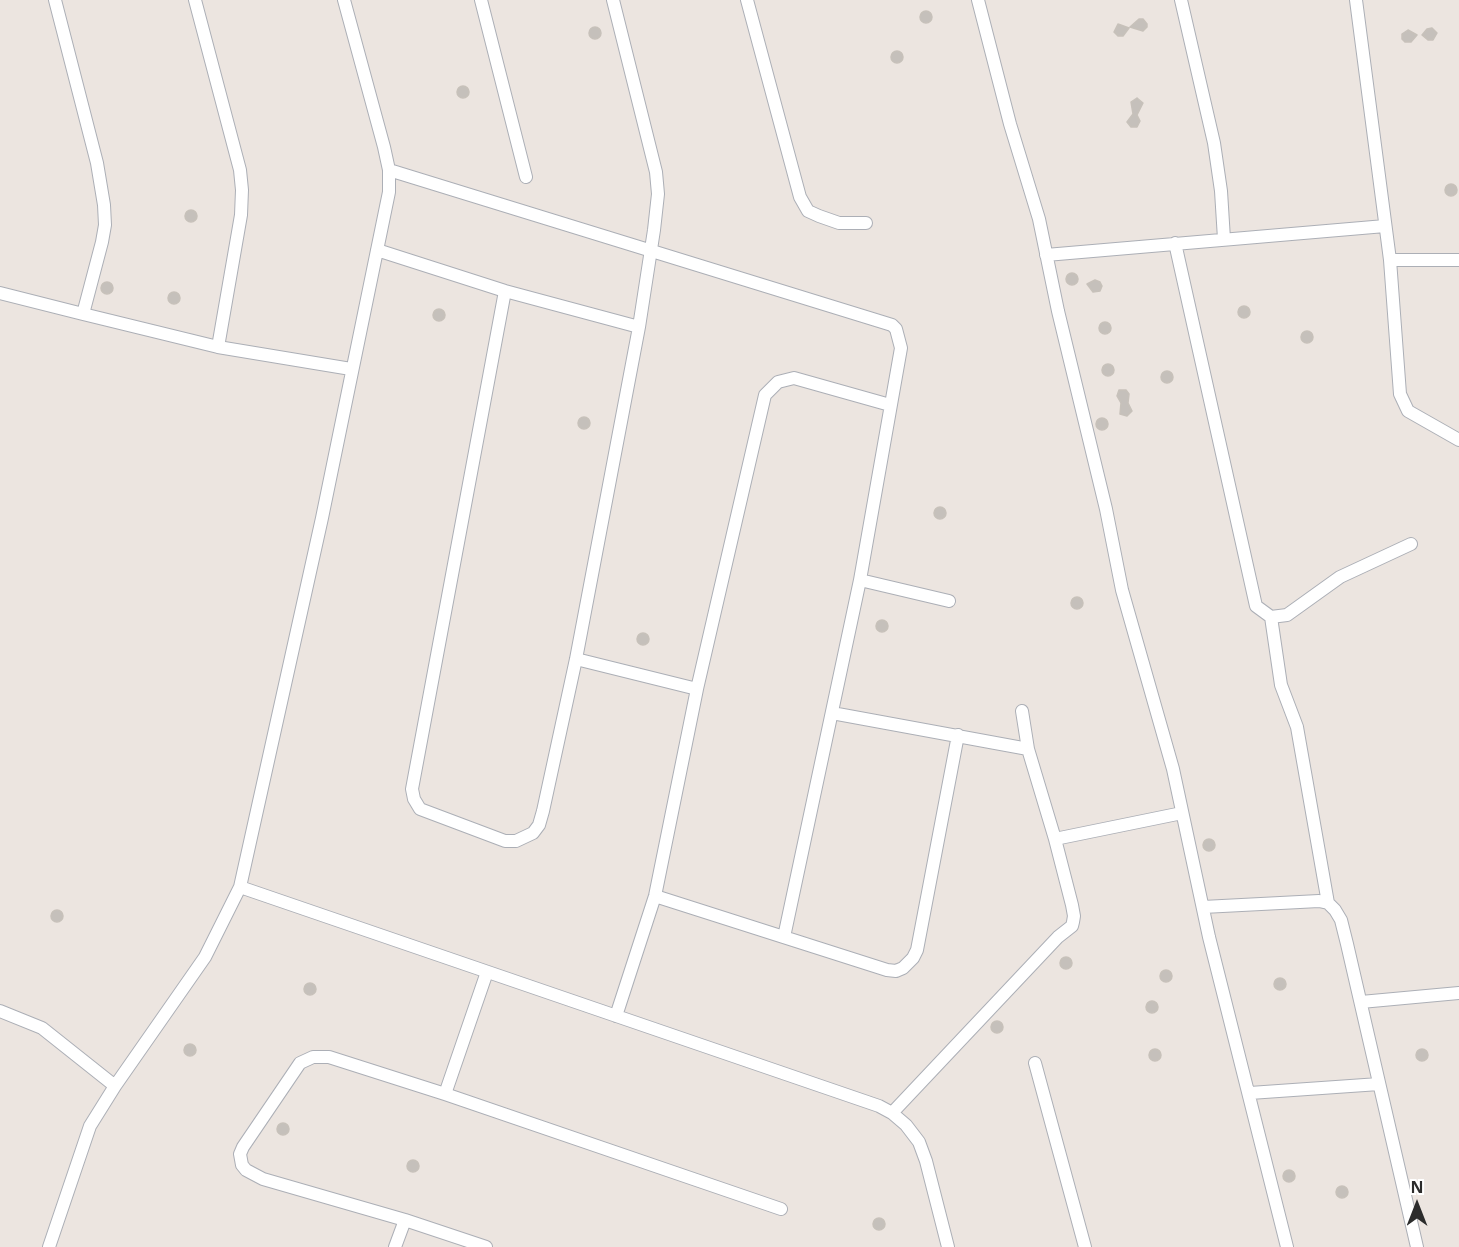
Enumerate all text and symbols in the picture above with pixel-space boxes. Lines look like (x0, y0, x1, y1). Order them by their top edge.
north arrow (1387, 1175, 1447, 1235)
text: N (1410, 1176, 1424, 1198)

